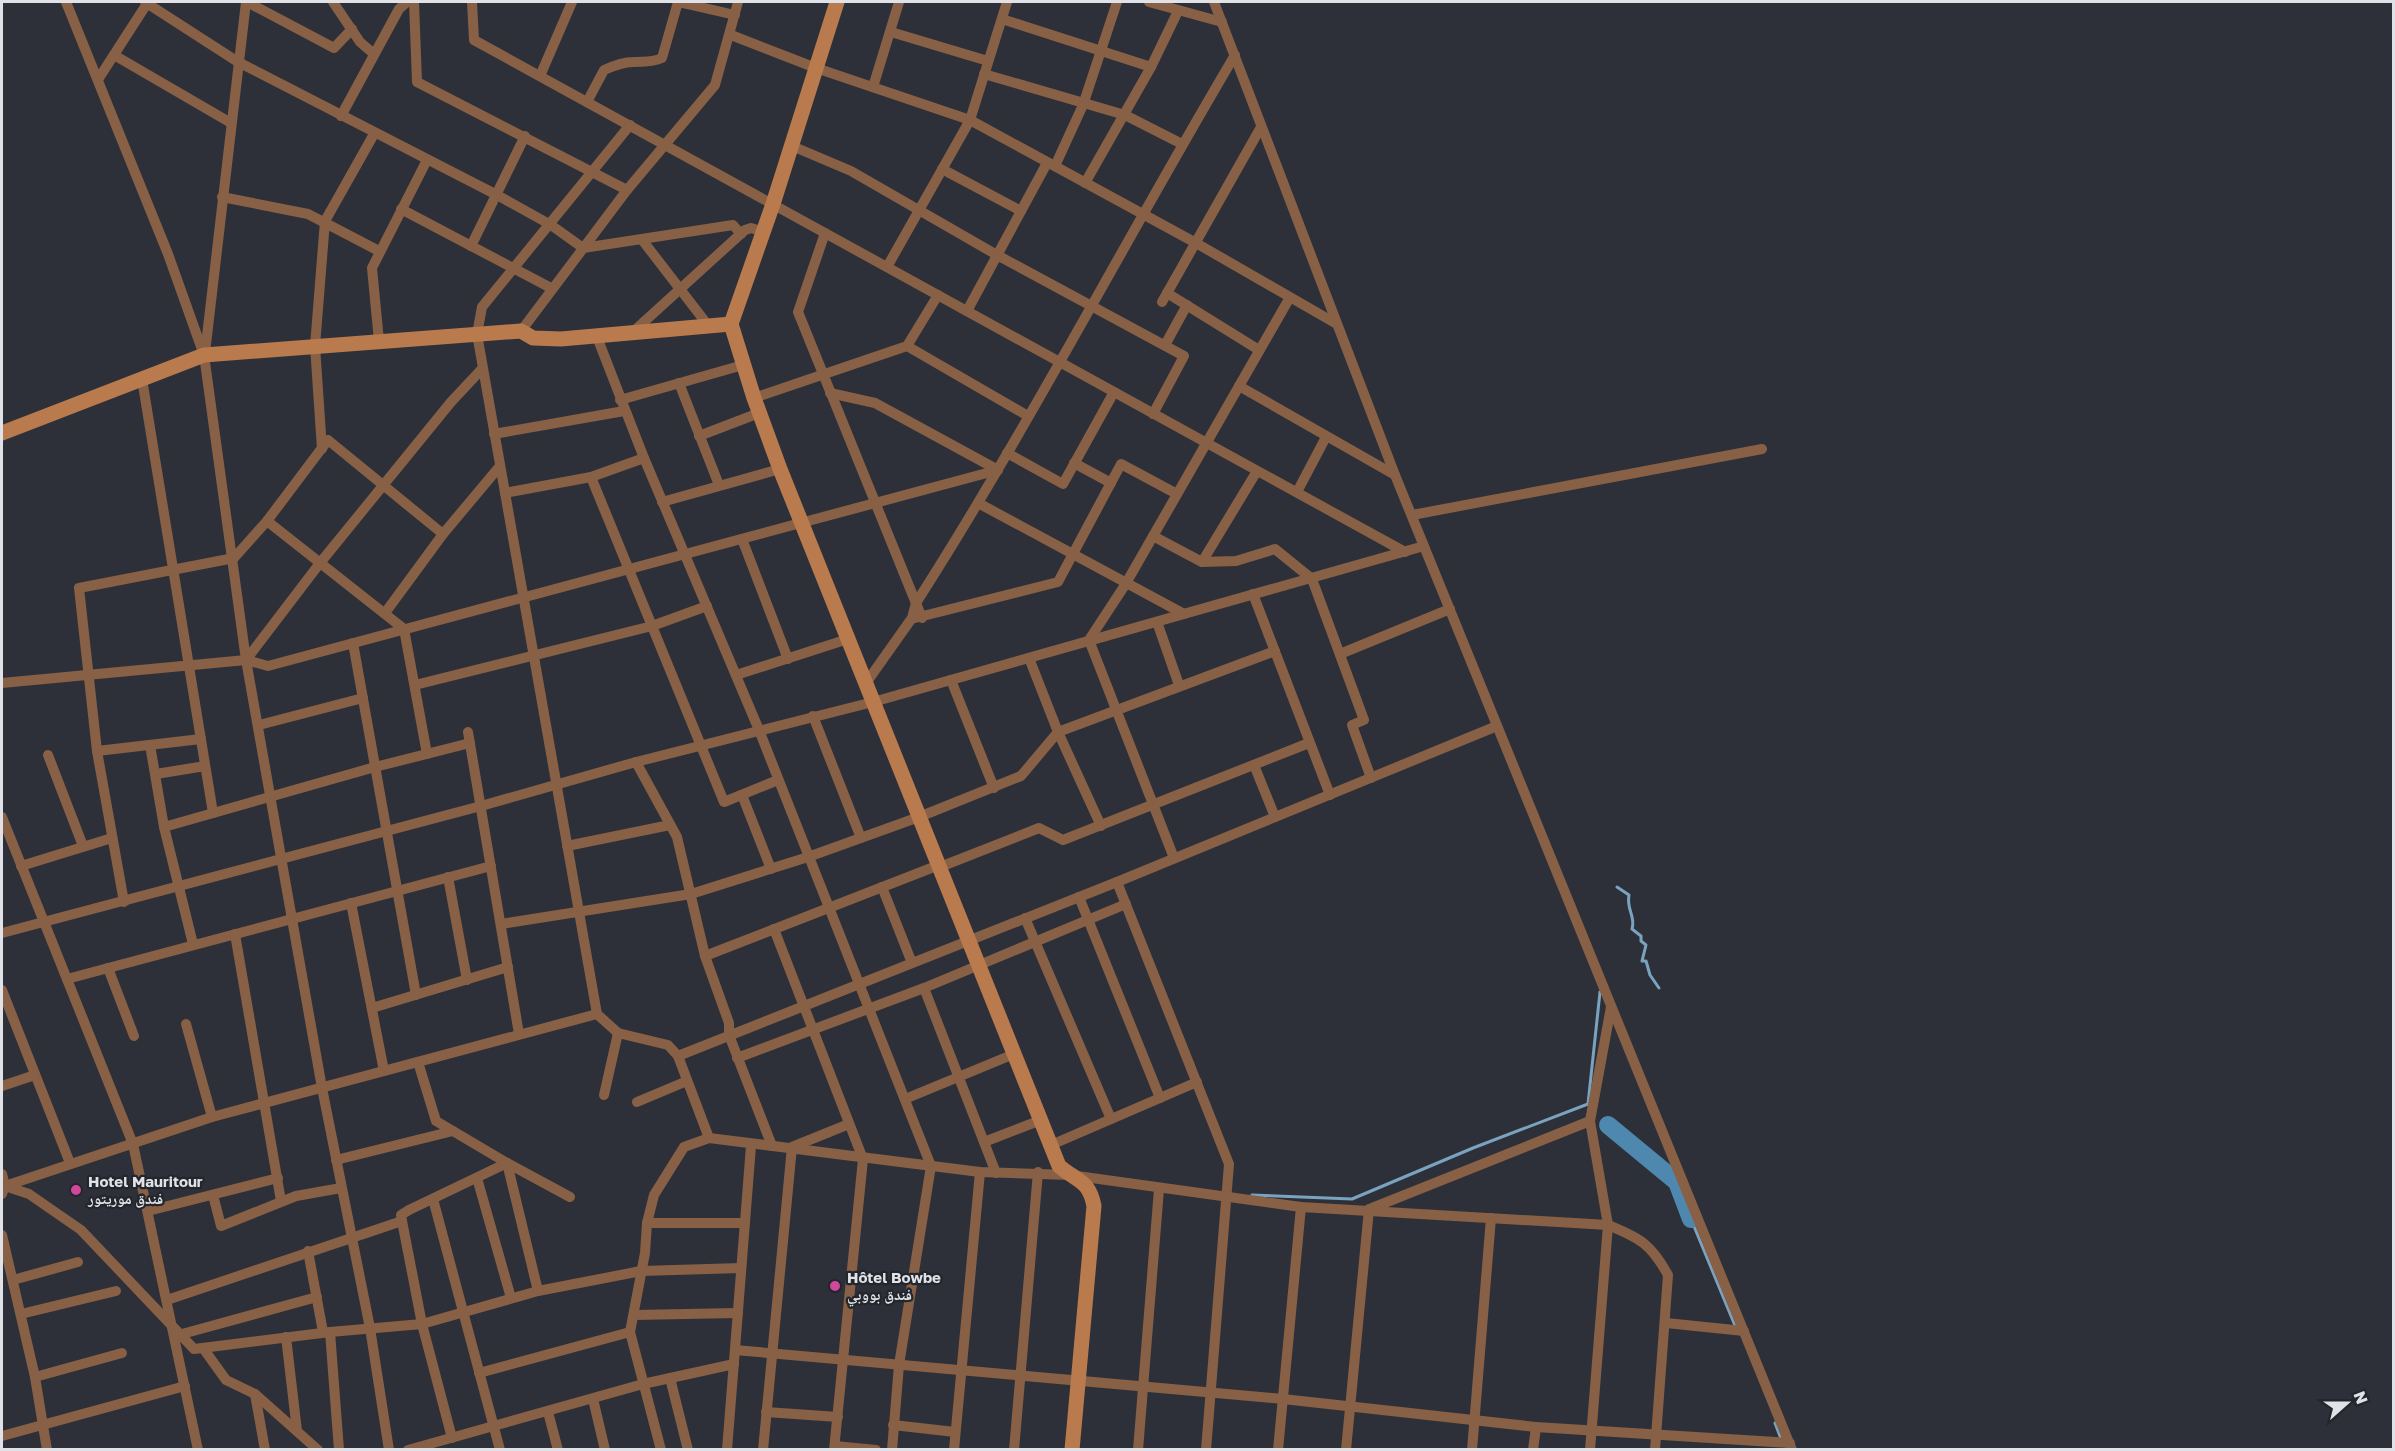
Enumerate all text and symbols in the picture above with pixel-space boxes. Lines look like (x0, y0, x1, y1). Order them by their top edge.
place label: Hotel Mauritour فندق موريتور (87, 1172, 203, 1208)
marker: Hotel Mauritour فندق موريتور (69, 1183, 83, 1197)
place label: Hôtel Bowbe فندق بووبي (847, 1268, 941, 1307)
marker: Hôtel Bowbe فندق بووبي (828, 1279, 842, 1293)
north arrow (2317, 1373, 2377, 1433)
text: N (2349, 1388, 2373, 1407)

